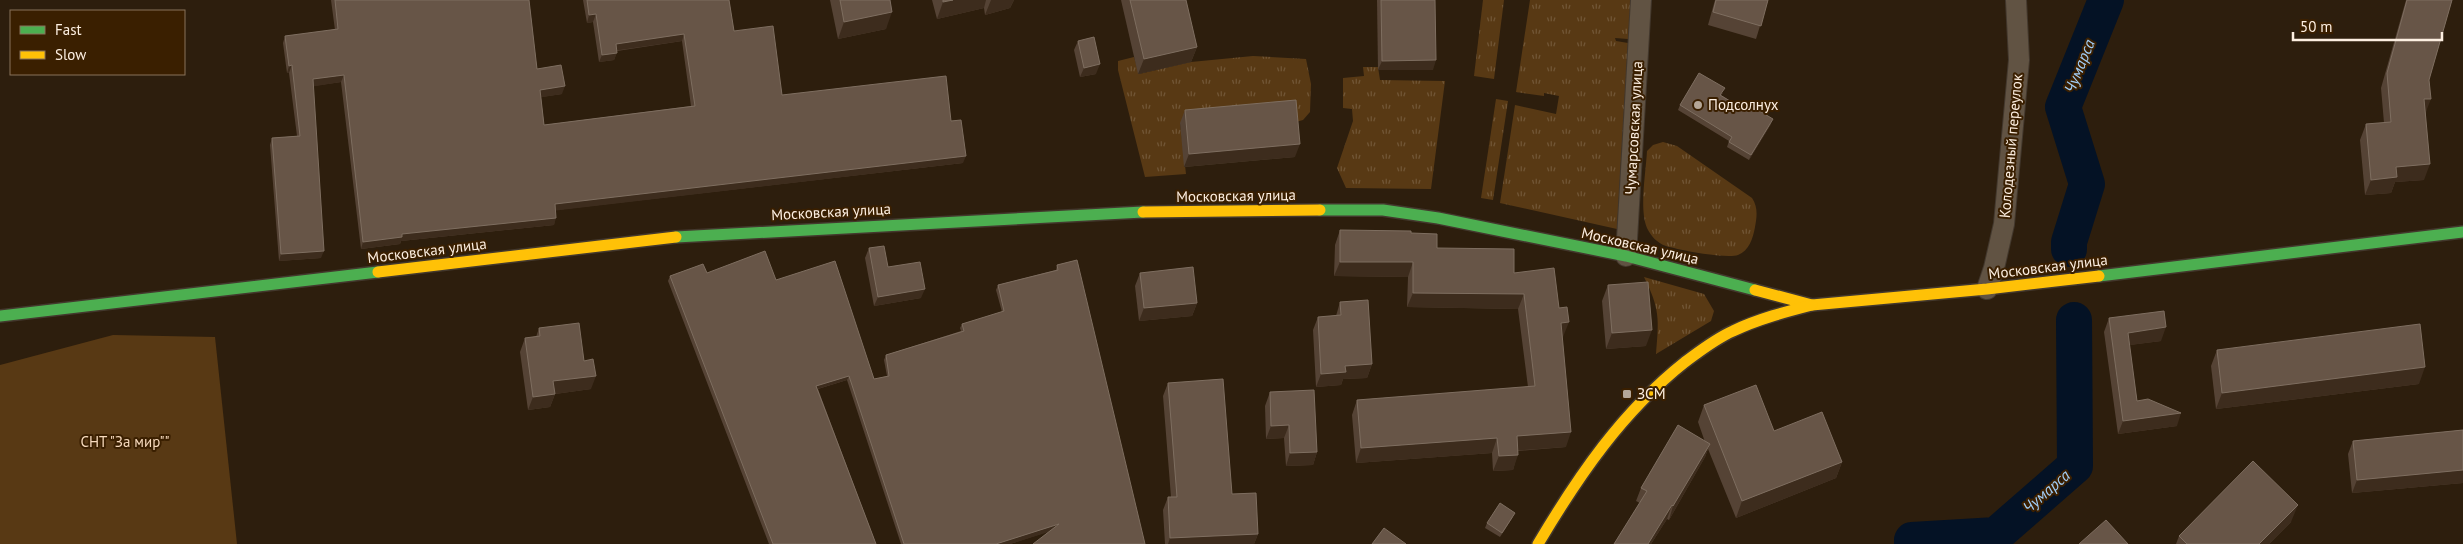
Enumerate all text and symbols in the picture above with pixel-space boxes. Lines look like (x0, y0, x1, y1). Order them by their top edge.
legend (10, 10, 185, 75)
scale bar (2293, 10, 2442, 42)
text: 50 m (2300, 17, 2333, 36)
text: Fast (55, 20, 82, 39)
water label: Чумарса (2059, 36, 2099, 96)
text: Slow (55, 45, 86, 64)
street label: Чумарсовская улица (1621, 61, 1646, 195)
street label: Колодезный переулок (1995, 72, 2026, 219)
place label: Подсолнух (1708, 95, 1779, 114)
marker: Подсолнух (1692, 99, 1704, 111)
street label: Московская улица (1176, 185, 1296, 206)
street label: Московская улица (771, 199, 891, 224)
street label: Московская улица (1580, 223, 1701, 268)
street label: Московская улица (366, 234, 488, 267)
street label: Московская улица (1987, 250, 2109, 283)
place label: ЗСМ (1637, 384, 1666, 403)
marker: ЗСМ (1621, 388, 1633, 400)
park label: СНТ "За мир"" (80, 432, 170, 451)
water label: Чумарса (2018, 465, 2074, 517)

